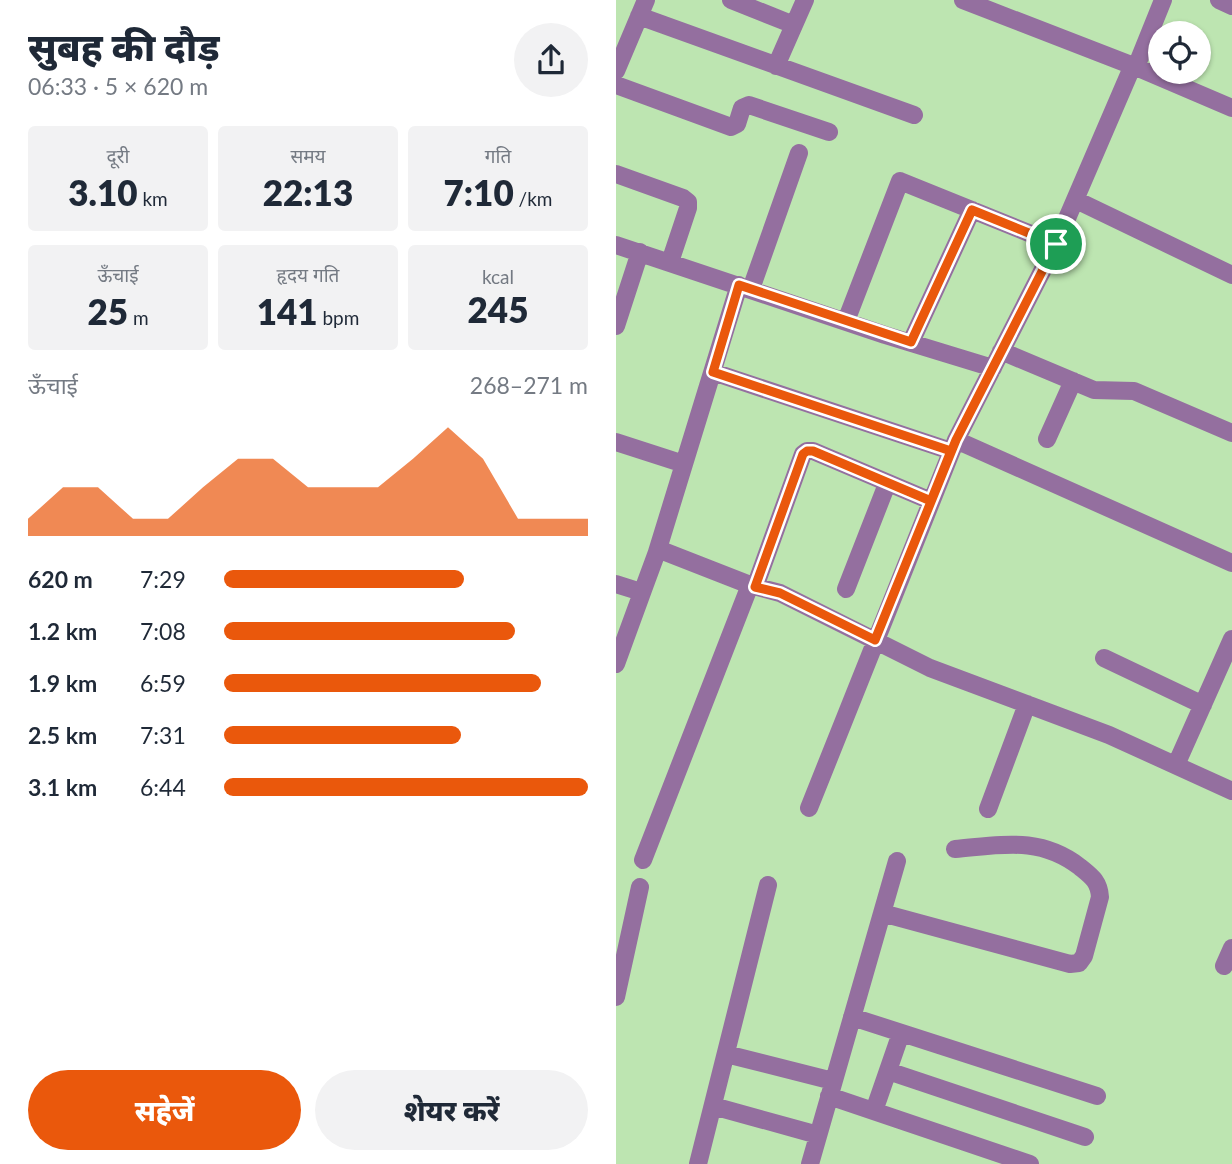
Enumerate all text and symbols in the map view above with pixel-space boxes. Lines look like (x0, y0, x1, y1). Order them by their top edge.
map controls (1148, 21, 1211, 84)
button: locate (1148, 21, 1211, 84)
text: सुबह की दौड़ (28, 23, 219, 69)
button: share (514, 23, 588, 97)
text: 06:33 · 5 × 620 m (28, 72, 208, 100)
text: दूरी (107, 144, 129, 167)
text: समय (290, 144, 326, 167)
text: गति (485, 144, 511, 167)
text: 3.10 (68, 171, 138, 213)
text: 22:13 (263, 171, 353, 213)
text: 7:10 (444, 171, 514, 213)
text: km (138, 187, 168, 210)
text: /km (514, 187, 552, 210)
pin (1026, 214, 1086, 274)
icon: arrive (1037, 225, 1075, 263)
text: ऊँचाई (97, 263, 139, 286)
text: हृदय गति (277, 263, 339, 286)
text: kcal (482, 265, 514, 288)
text: 245 (468, 288, 528, 330)
text: 25 (87, 290, 128, 332)
text: 141 (257, 290, 318, 332)
text: m (128, 306, 149, 329)
text: bpm (318, 306, 359, 329)
text: ऊँचाई (28, 371, 78, 399)
text: 268–271 m (470, 371, 588, 399)
text: 620 m (28, 565, 93, 593)
text: 7:29 (140, 565, 186, 593)
text: 1.2 km (28, 617, 97, 645)
text: 7:08 (140, 617, 186, 645)
text: 1.9 km (28, 669, 97, 697)
text: 6:59 (140, 669, 186, 697)
text: 2.5 km (28, 721, 97, 749)
text: 7:31 (140, 721, 186, 749)
text: 3.1 km (28, 773, 97, 801)
text: 6:44 (140, 773, 186, 801)
button: सहेजें (28, 1070, 301, 1150)
button: शेयर करें (315, 1070, 588, 1150)

